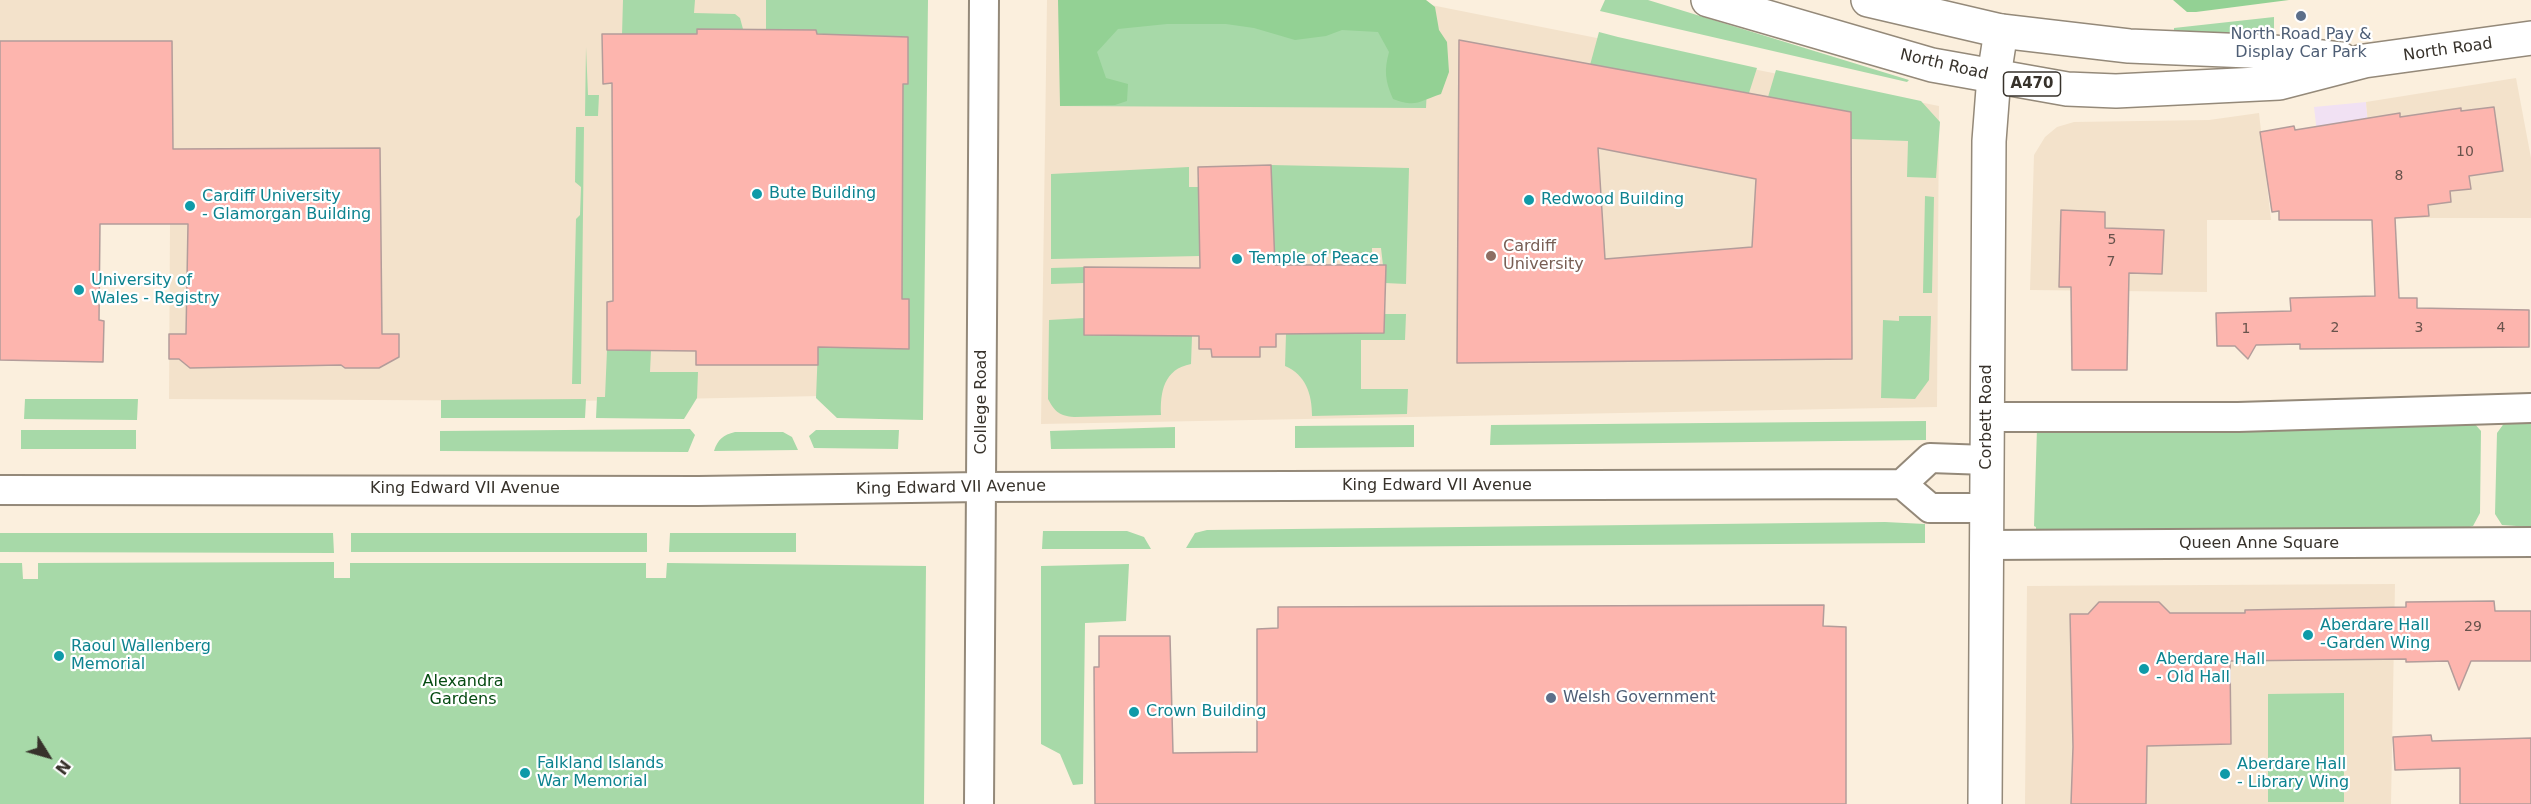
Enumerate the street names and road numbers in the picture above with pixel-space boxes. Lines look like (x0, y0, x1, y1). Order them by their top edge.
street label: North Road (2402, 34, 2494, 66)
street label: North Road (1898, 46, 1990, 84)
road number: A470 (2004, 72, 2060, 96)
street label: College Road (972, 350, 992, 454)
street label: Corbett Road (1977, 364, 1997, 470)
street label: King Edward VII Avenue (1342, 476, 1532, 496)
street label: King Edward VII Avenue (856, 477, 1046, 499)
street label: King Edward VII Avenue (370, 479, 560, 499)
street label: Queen Anne Square (2179, 534, 2339, 554)

